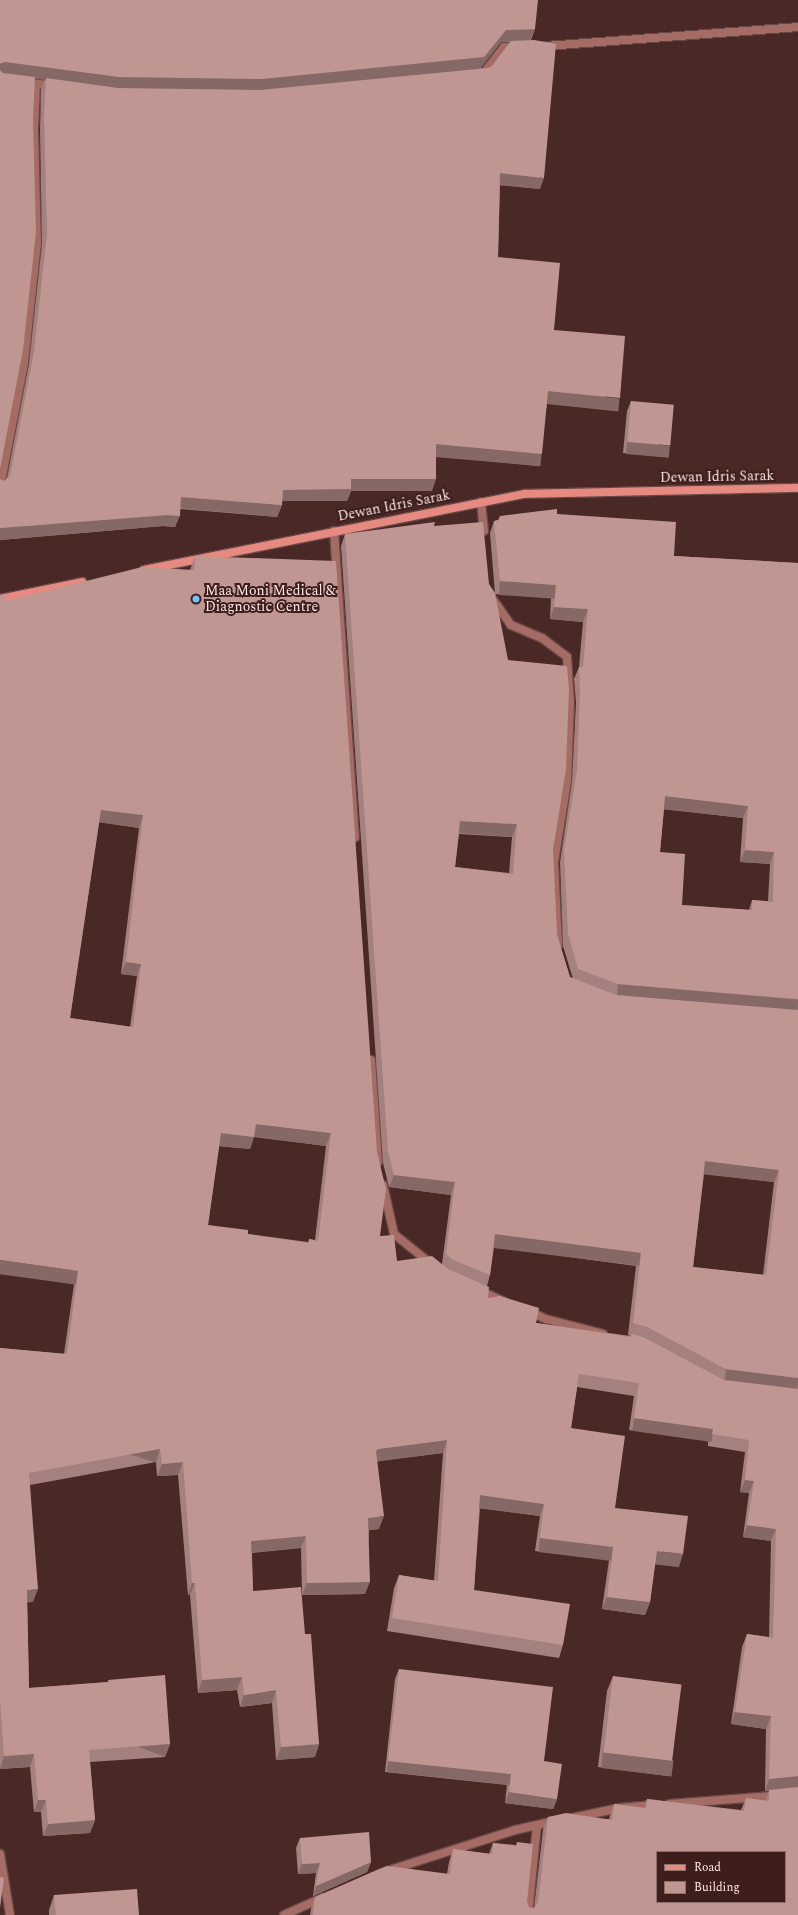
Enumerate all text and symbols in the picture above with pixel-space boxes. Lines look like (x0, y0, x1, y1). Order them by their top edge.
street label: Dewan Idris Sarak (660, 468, 774, 486)
street label: Dewan Idris Sarak (336, 487, 452, 525)
place label: Maa Moni Medical & Diagnostic Centre (205, 583, 336, 616)
marker: Maa Moni Medical & Diagnostic Centre (190, 593, 202, 605)
legend (656, 1851, 786, 1903)
text: Road (694, 1858, 721, 1877)
text: Building (694, 1878, 740, 1897)

